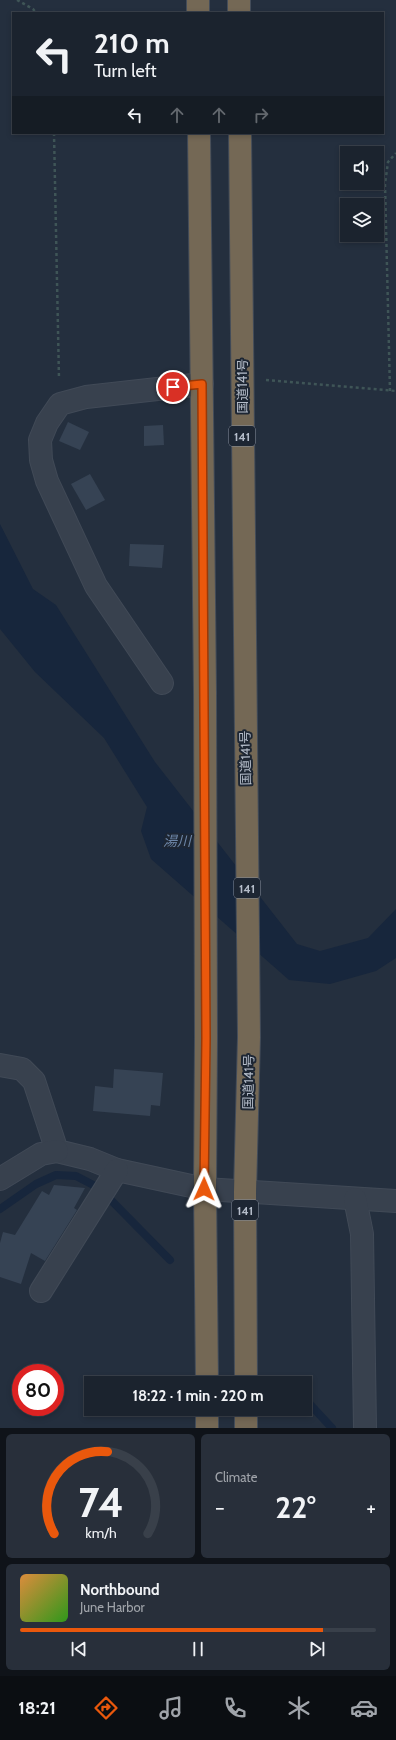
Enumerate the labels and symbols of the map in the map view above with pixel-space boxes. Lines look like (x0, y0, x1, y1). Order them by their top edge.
street label: 国道141号 (234, 359, 250, 414)
pin (156, 370, 190, 404)
road number: 141 (229, 426, 255, 446)
street label: 国道141号 (237, 730, 253, 786)
water label: 湯川 (163, 832, 193, 850)
road number: 141 (234, 878, 260, 898)
street label: 国道141号 (240, 1054, 256, 1110)
position arrow (183, 1168, 225, 1210)
road number: 141 (232, 1200, 258, 1220)
speed limit sign: 80 (12, 1364, 64, 1416)

